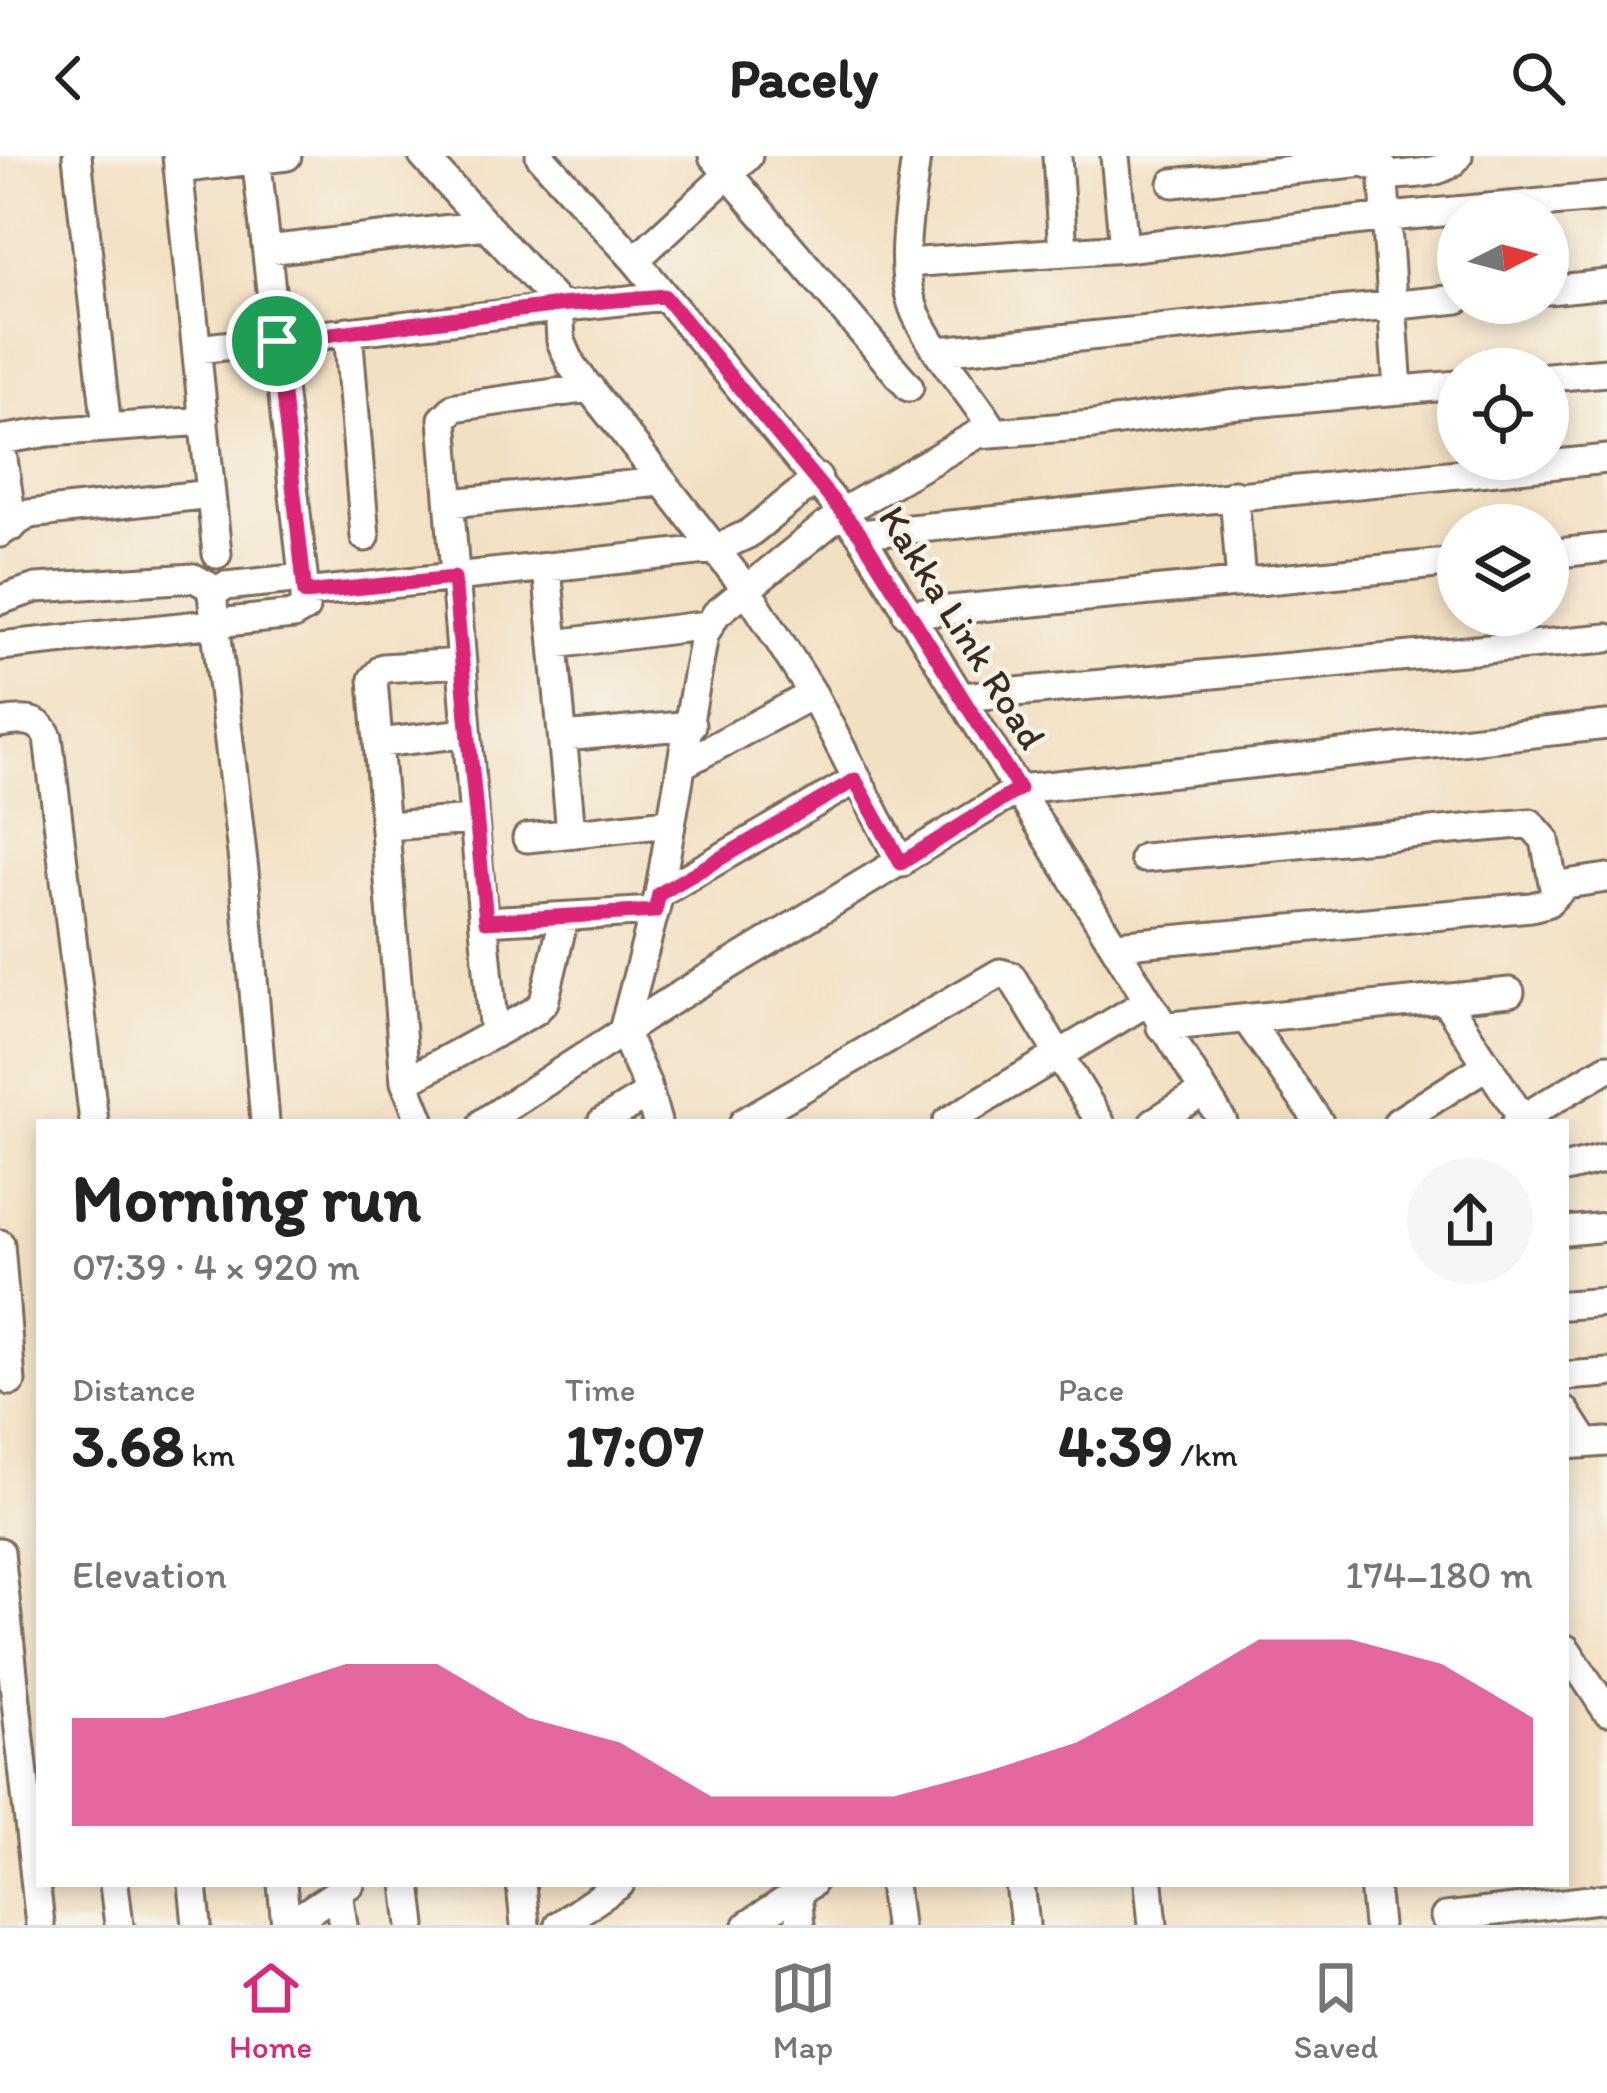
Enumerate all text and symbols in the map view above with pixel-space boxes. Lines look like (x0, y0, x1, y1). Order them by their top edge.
icon: back (36, 45, 102, 111)
icon: search (1505, 45, 1571, 111)
text: Pacely (729, 46, 878, 111)
north arrow (1437, 192, 1569, 324)
map controls (1437, 192, 1569, 636)
pin (226, 290, 328, 392)
icon: arrive (244, 308, 310, 374)
button: locate (1437, 348, 1569, 480)
street label: Kakka Link Road (869, 497, 1056, 758)
button: layers (1437, 504, 1569, 636)
text: Morning run (72, 1158, 421, 1238)
button: share (1407, 1158, 1533, 1284)
text: 07:39 · 4 × 920 m (72, 1243, 360, 1290)
text: Distance (72, 1370, 196, 1409)
text: Time (565, 1370, 635, 1409)
text: Pace (1058, 1370, 1124, 1409)
text: 3.68 (72, 1409, 184, 1481)
text: 17:07 (565, 1409, 704, 1481)
text: 4:39 (1058, 1409, 1173, 1481)
text: km (184, 1435, 235, 1474)
text: /km (1173, 1435, 1238, 1474)
text: Elevation (72, 1551, 227, 1598)
text: 174–180 m (1345, 1551, 1533, 1598)
tab: Home (229, 1955, 312, 2066)
tab: Map (770, 1955, 836, 2066)
tab: Saved (1294, 1955, 1378, 2066)

